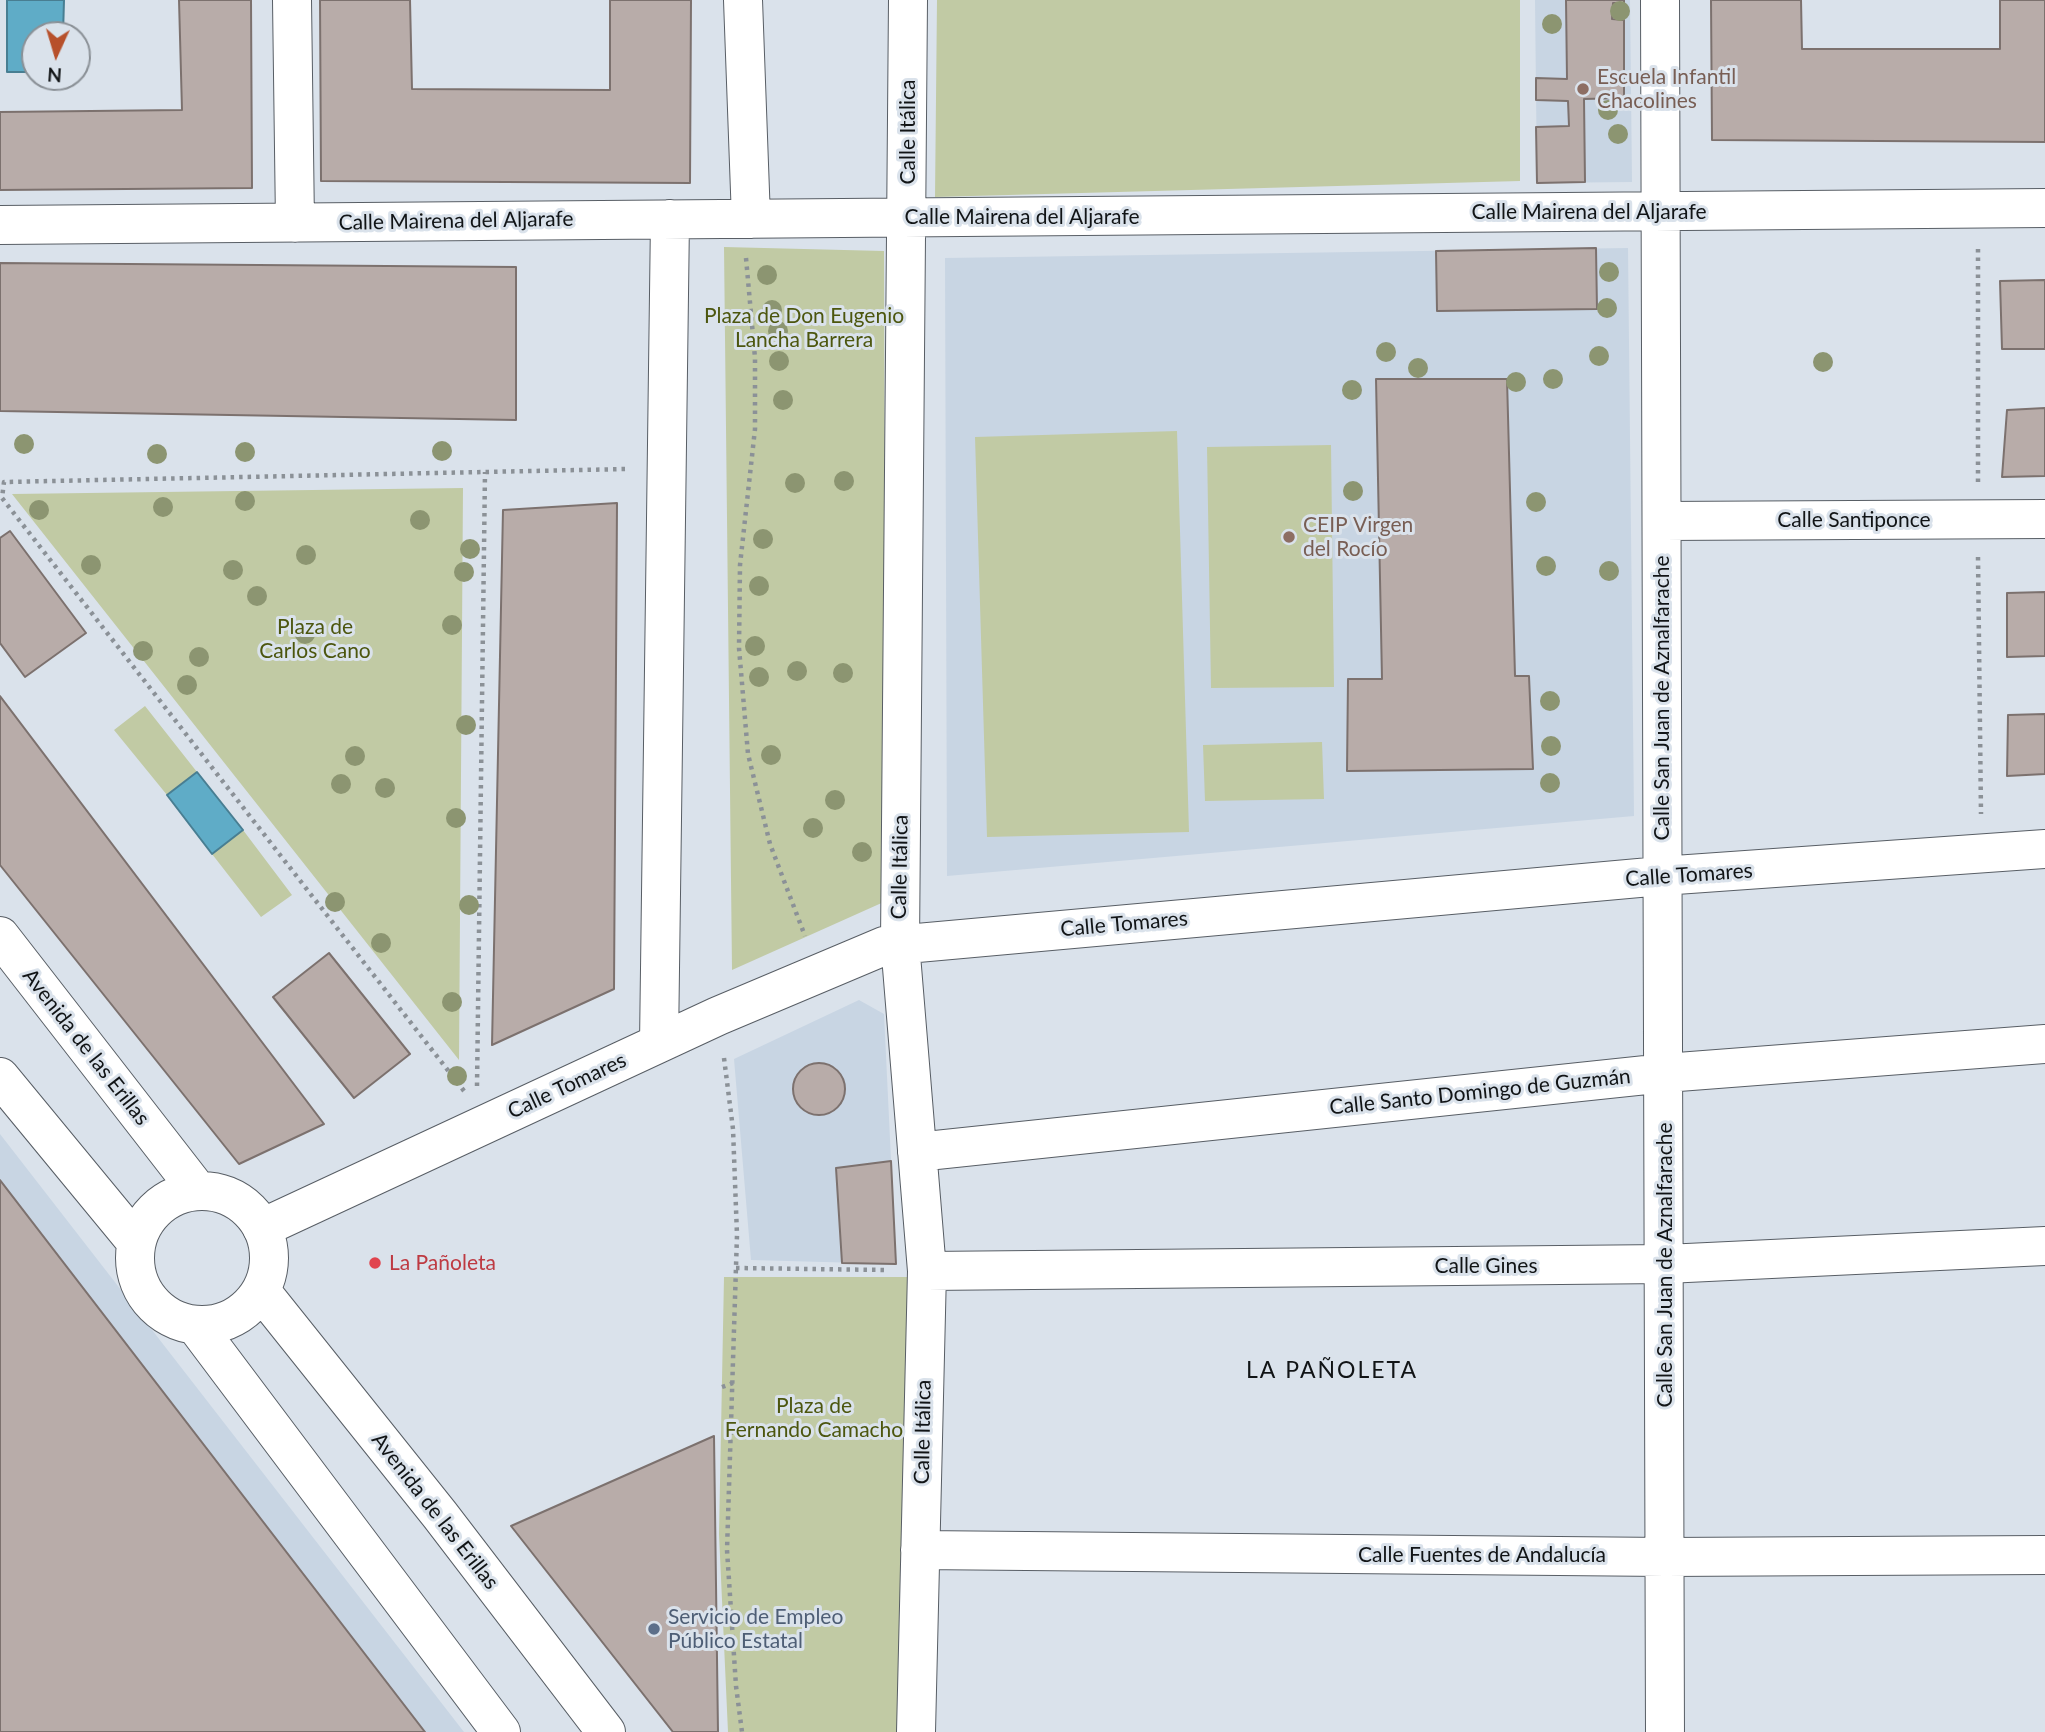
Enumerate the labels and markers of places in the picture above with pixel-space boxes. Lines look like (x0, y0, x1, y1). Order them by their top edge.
place label: Escuela Infantil Chacolines (1597, 64, 1736, 114)
marker: Escuela Infantil Chacolines (1575, 81, 1591, 97)
place label: CEIP Virgen del Rocío (1303, 512, 1413, 562)
marker: CEIP Virgen del Rocío (1281, 529, 1297, 545)
place label: La Pañoleta (389, 1250, 496, 1276)
marker: La Pañoleta (367, 1255, 383, 1271)
place label: Servicio de Empleo Público Estatal (668, 1604, 843, 1654)
marker: Servicio de Empleo Público Estatal (646, 1621, 662, 1637)

